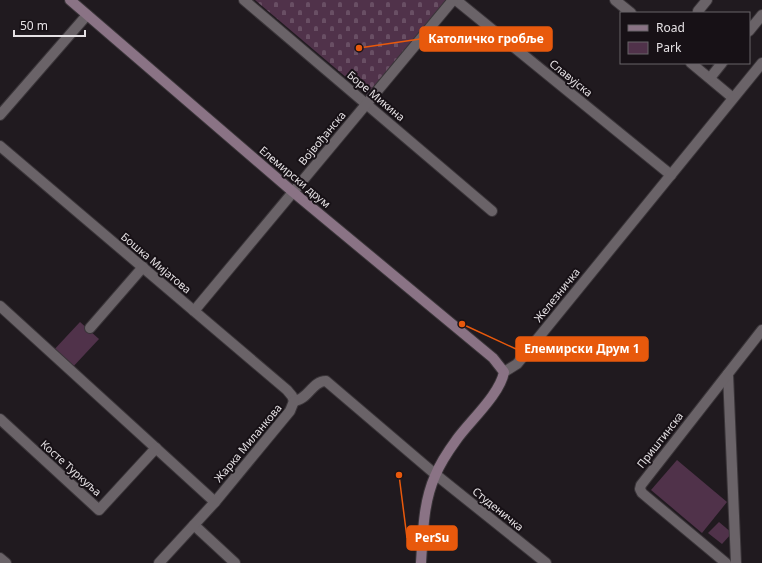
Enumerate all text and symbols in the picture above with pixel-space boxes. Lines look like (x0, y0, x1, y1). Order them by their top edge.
scale bar (14, 12, 85, 38)
legend (620, 12, 750, 64)
text: 50 m (20, 17, 48, 34)
text: Road (656, 19, 685, 36)
callout: Католичко гробље (420, 27, 552, 51)
text: Католичко гробље (428, 30, 544, 47)
text: Park (656, 39, 682, 56)
street label: Славујска (547, 56, 596, 100)
street label: Боре Микина (344, 67, 408, 124)
street label: Војвођанска (295, 108, 349, 168)
street label: Елемирски друм (257, 142, 334, 211)
street label: Бошка Мијатова (118, 229, 195, 296)
street label: Железничка (530, 265, 583, 325)
callout: Елемирски Друм 1 (516, 337, 648, 361)
text: Елемирски Друм 1 (524, 340, 640, 357)
street label: Жарка Миланкова (210, 400, 285, 485)
street label: Приштинска (633, 409, 686, 471)
street label: Косте Туркуља (38, 436, 105, 499)
street label: Студеничка (470, 483, 527, 534)
callout: PerSu (407, 526, 457, 550)
text: PerSu (415, 529, 449, 546)

